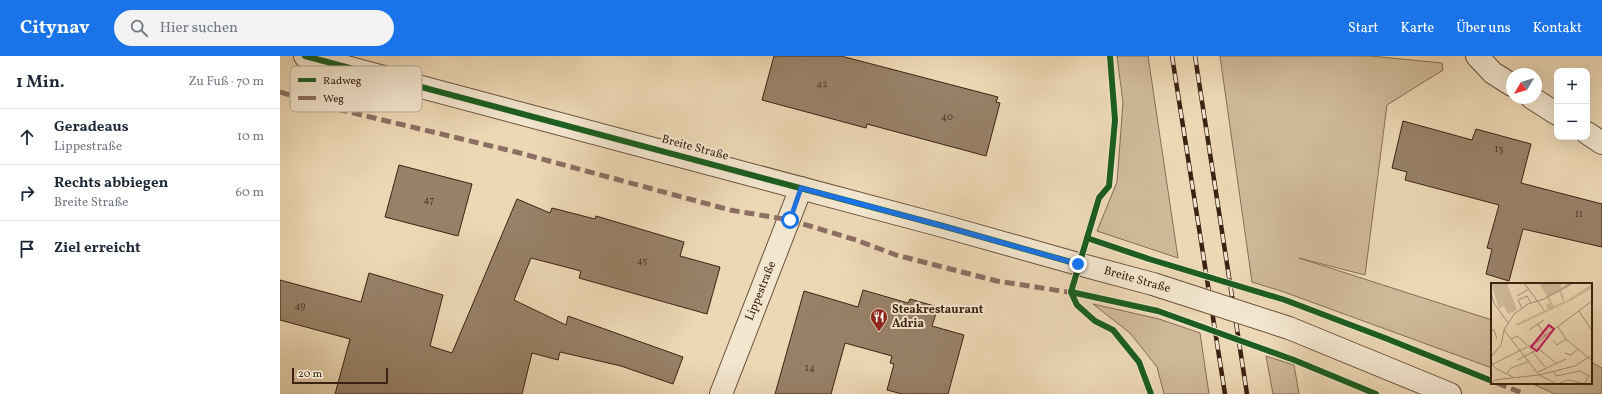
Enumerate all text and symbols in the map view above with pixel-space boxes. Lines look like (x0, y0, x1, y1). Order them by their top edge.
search box (114, 10, 394, 46)
text: Citynav (20, 15, 90, 41)
icon: search (128, 17, 150, 39)
text: Hier suchen (160, 18, 238, 39)
text: Start (1348, 19, 1378, 38)
text: Karte (1400, 19, 1434, 38)
text: Über uns (1456, 19, 1511, 38)
text: Kontakt (1533, 19, 1582, 38)
legend (290, 66, 422, 112)
north arrow (1506, 68, 1542, 104)
map controls (1554, 68, 1590, 140)
button: + (1554, 68, 1590, 104)
text: 1 Min. (16, 71, 65, 94)
text: Zu Fuß · 70 m (188, 73, 264, 91)
text: Radweg (323, 74, 362, 89)
house number: 42 (816, 77, 828, 91)
text: Weg (323, 92, 344, 107)
button: − (1554, 104, 1590, 140)
house number: 40 (941, 110, 953, 124)
text: Geradeaus (54, 117, 129, 138)
icon: ahead (16, 126, 38, 148)
text: 10 m (237, 128, 264, 146)
street label: Breite Straße (660, 131, 731, 165)
text: Lippestraße (54, 138, 122, 156)
house number: 13 (1494, 142, 1504, 156)
text: Rechts abbiegen (54, 173, 169, 194)
icon: right (16, 182, 38, 204)
text: 60 m (236, 184, 264, 202)
house number: 47 (424, 193, 435, 207)
text: Breite Straße (54, 194, 128, 212)
house number: 11 (1575, 207, 1583, 221)
route start (781, 211, 799, 229)
icon: arrive (16, 238, 38, 260)
text: Ziel erreicht (54, 238, 141, 259)
house number: 45 (637, 254, 647, 268)
route end (1069, 255, 1087, 273)
street label: Lippestraße (742, 259, 780, 323)
street label: Breite Straße (1102, 263, 1173, 297)
inset map (1491, 283, 1592, 384)
house number: 49 (295, 299, 305, 313)
place label: Steakrestaurant Adria (892, 302, 984, 332)
restaurant icon: Steakrestaurant Adria (869, 307, 889, 332)
house number: 14 (805, 361, 815, 375)
scale bar (292, 366, 388, 385)
text: 20 m (298, 367, 322, 382)

